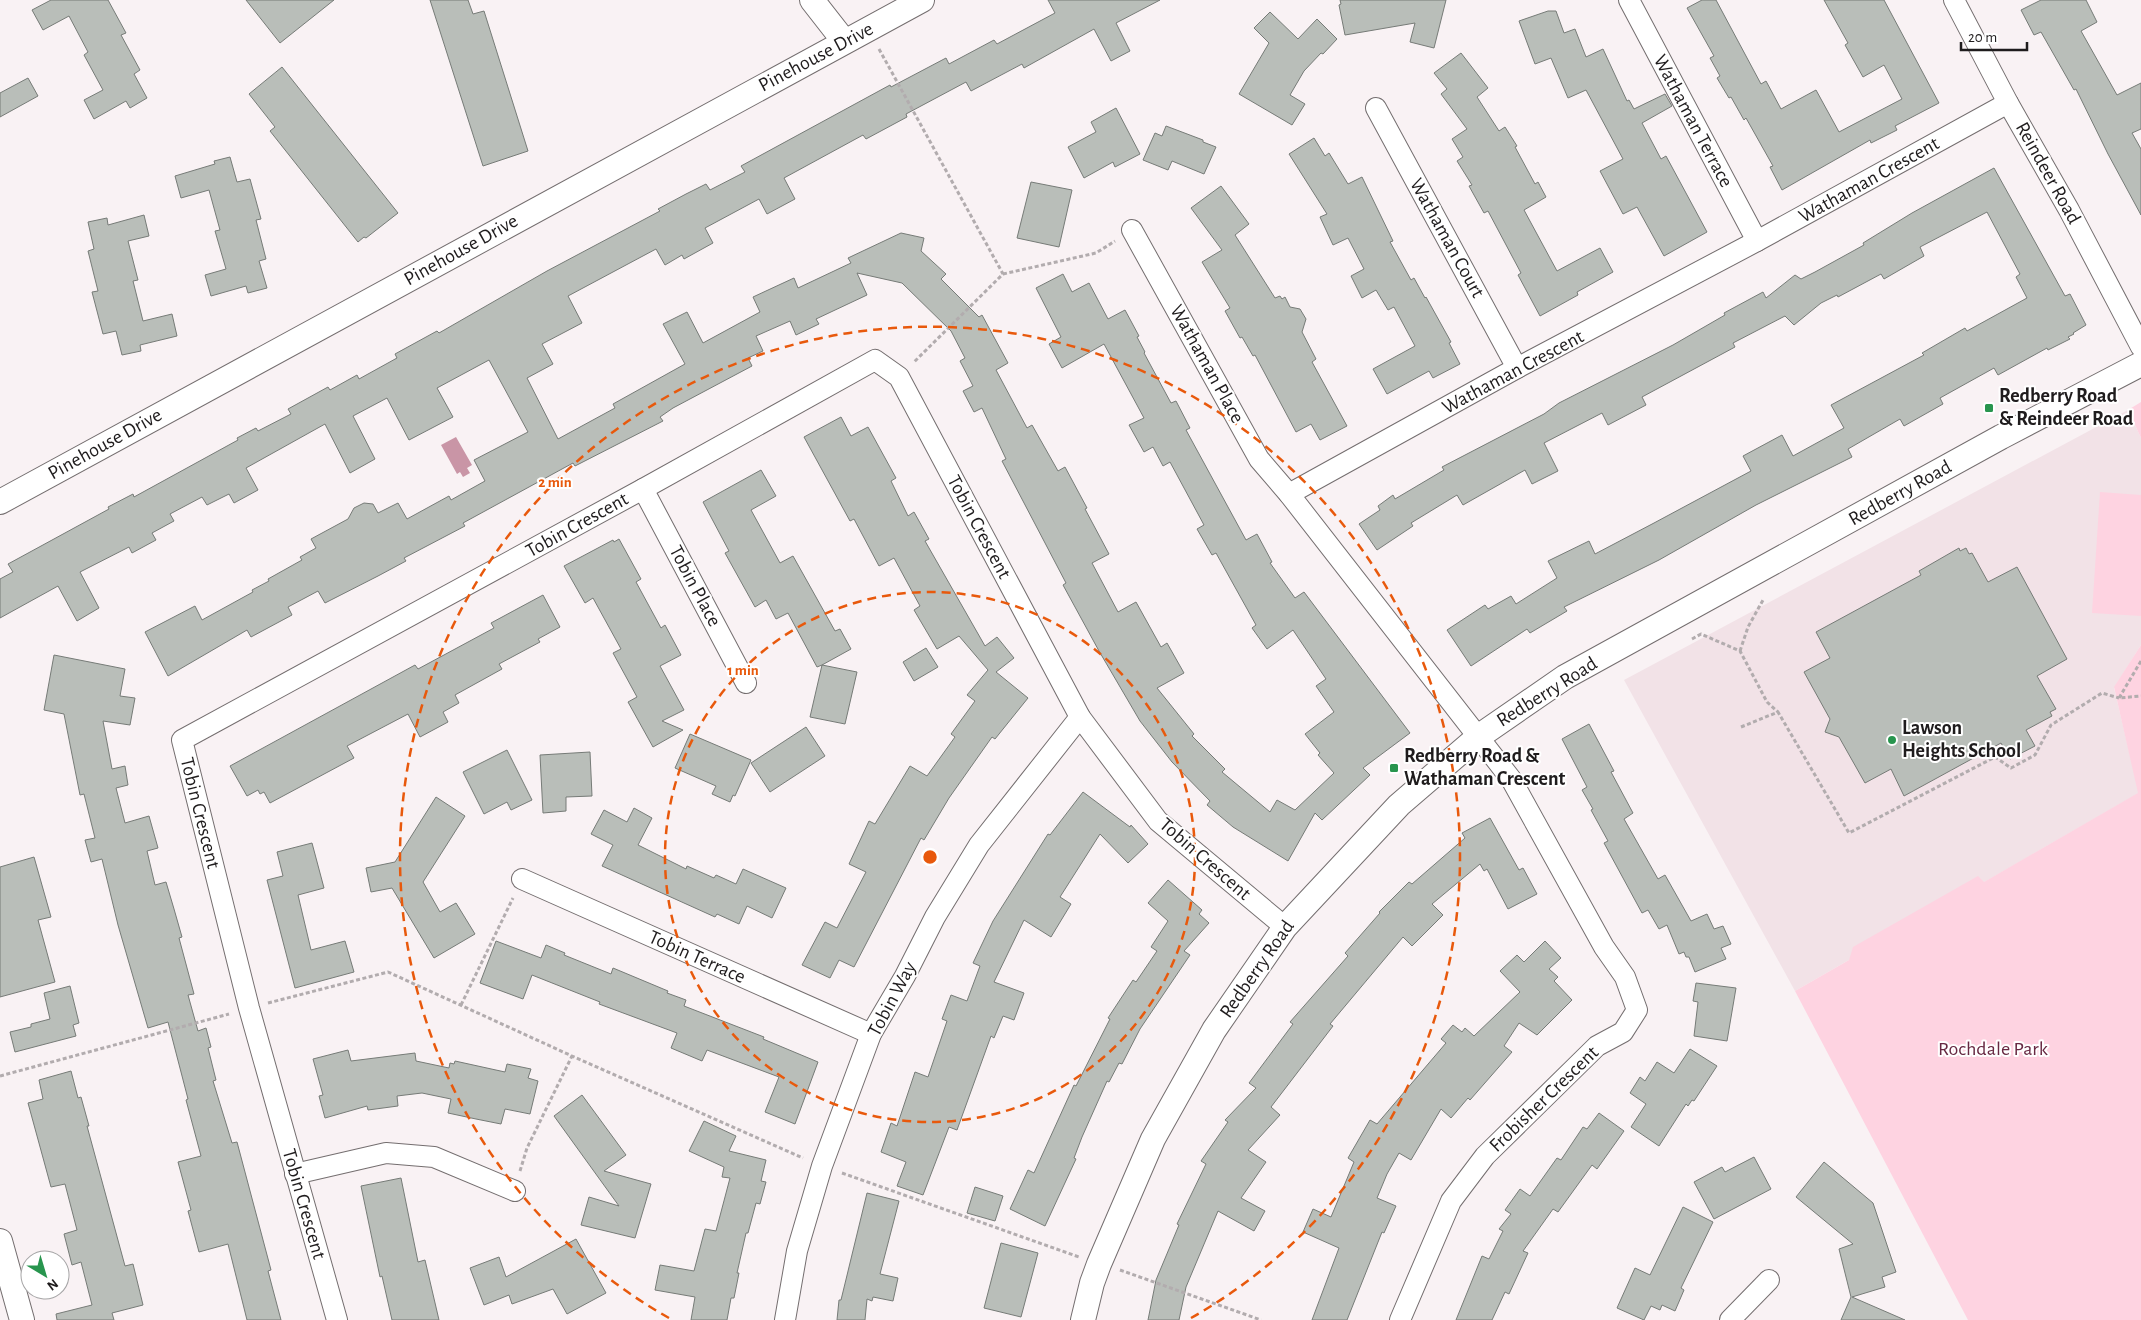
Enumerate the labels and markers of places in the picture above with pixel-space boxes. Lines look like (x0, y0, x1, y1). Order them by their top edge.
place label: Redberry Road & Reindeer Road (1999, 386, 2134, 429)
marker: Redberry Road & Reindeer Road (1983, 402, 1995, 414)
place label: Lawson Heights School (1902, 718, 2021, 761)
marker: Lawson Heights School (1886, 734, 1898, 746)
place label: Redberry Road & Wathaman Crescent (1404, 746, 1566, 789)
marker: Redberry Road & Wathaman Crescent (1388, 762, 1400, 774)
centre of rings (921, 848, 939, 866)

